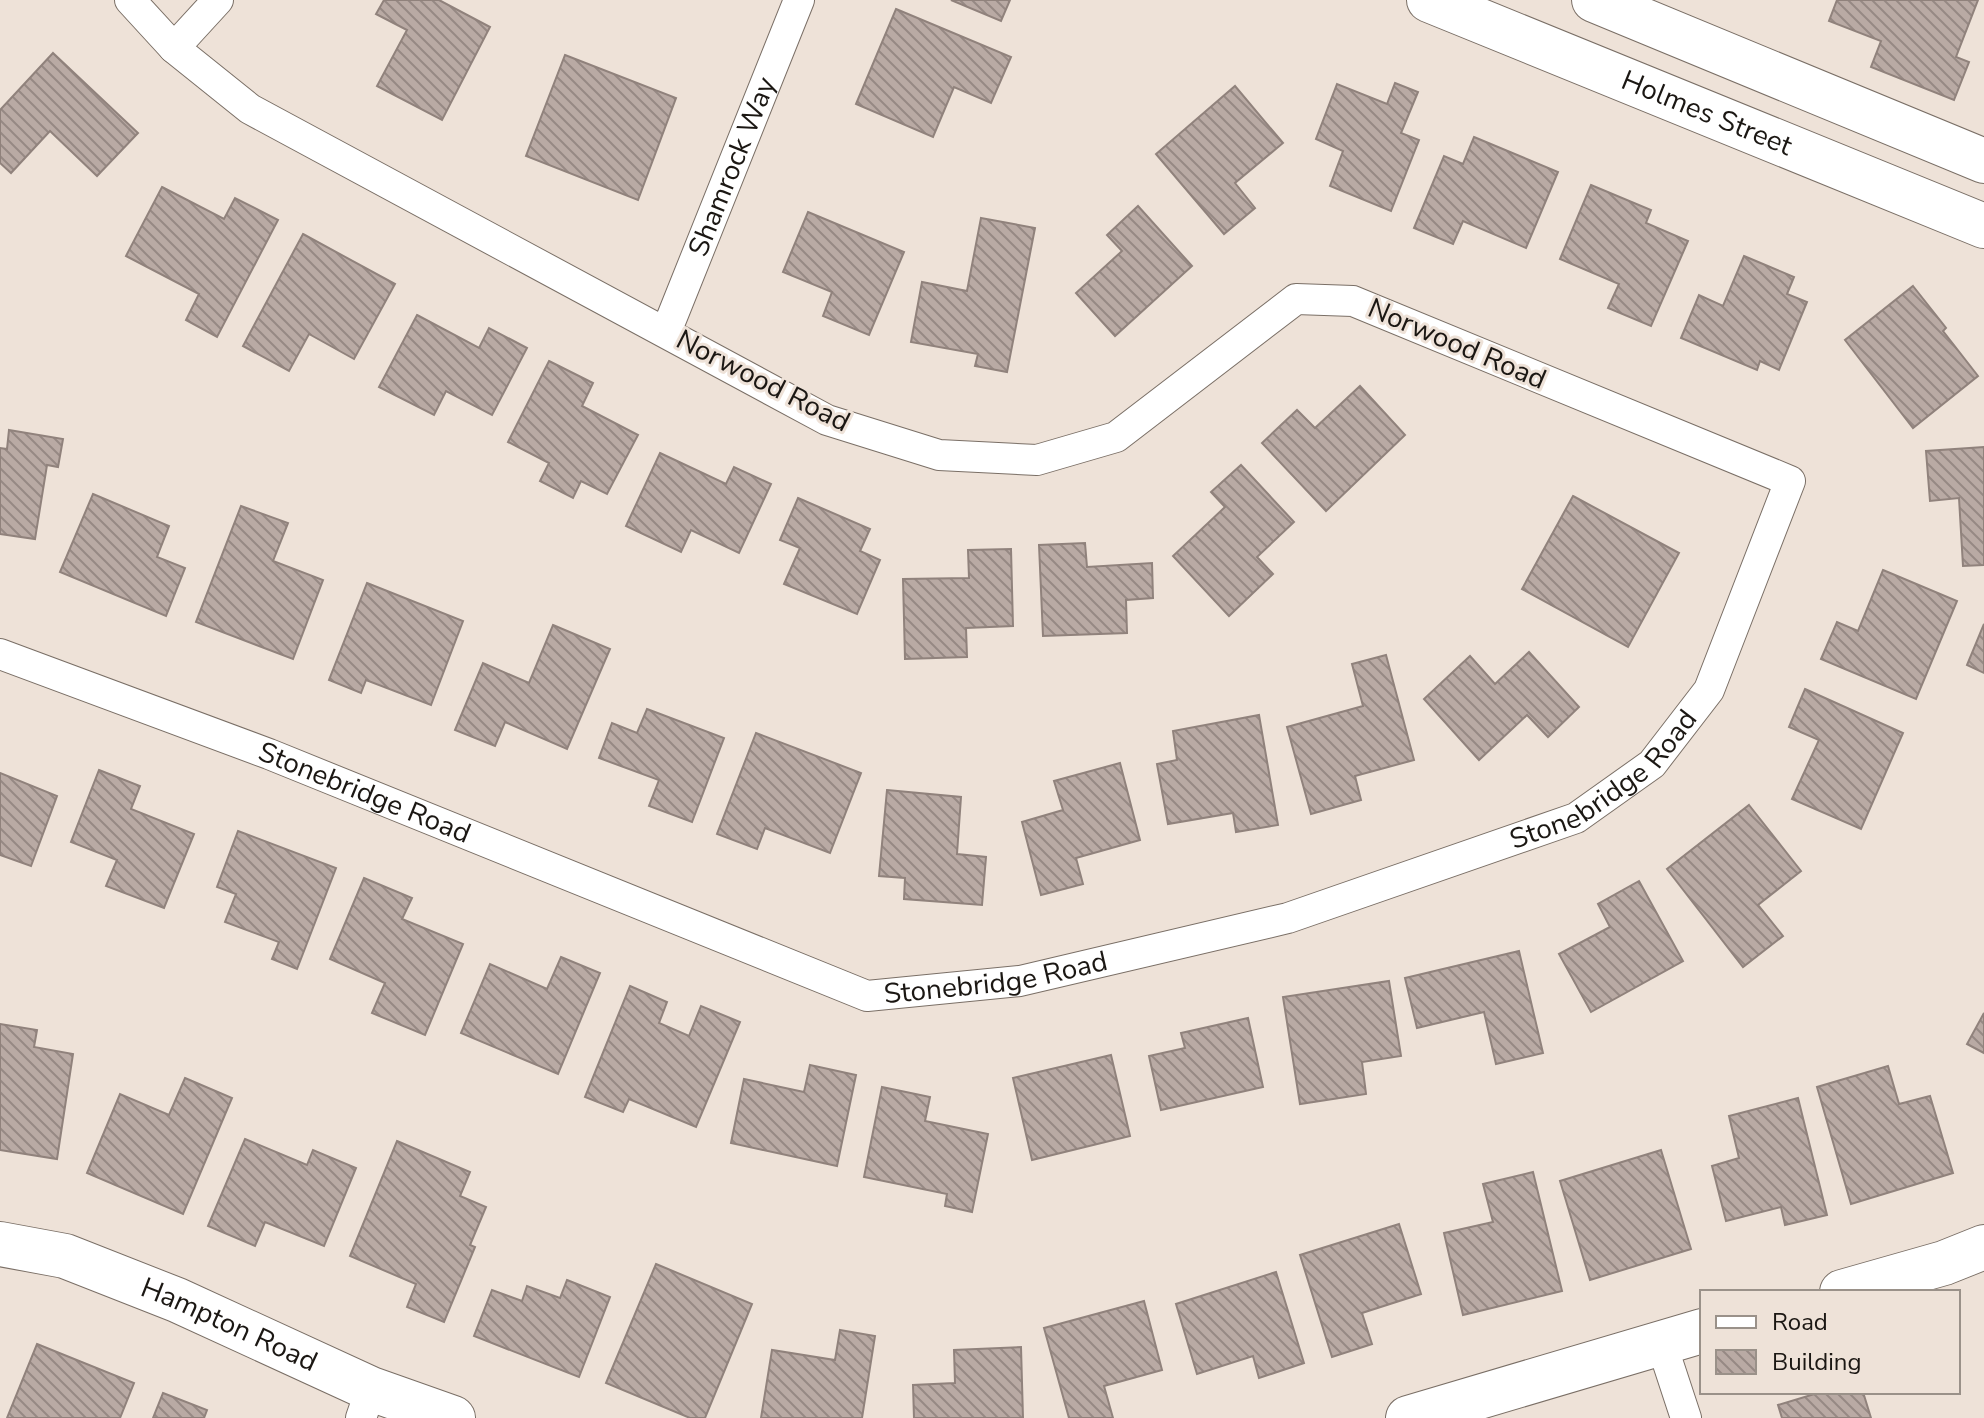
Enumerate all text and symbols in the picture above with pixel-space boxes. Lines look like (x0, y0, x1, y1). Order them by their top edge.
street label: Holmes Street (1616, 61, 1798, 165)
street label: Shamrock Way (679, 71, 785, 262)
street label: Norwood Road (1362, 289, 1552, 399)
street label: Norwood Road (670, 321, 856, 441)
street label: Stonebridge Road (1505, 702, 1706, 859)
street label: Stonebridge Road (253, 733, 476, 853)
street label: Stonebridge Road (882, 942, 1111, 1013)
street label: Hampton Road (135, 1269, 324, 1381)
legend (1700, 1290, 1960, 1394)
text: Road (1772, 1306, 1828, 1338)
text: Building (1772, 1346, 1862, 1378)

